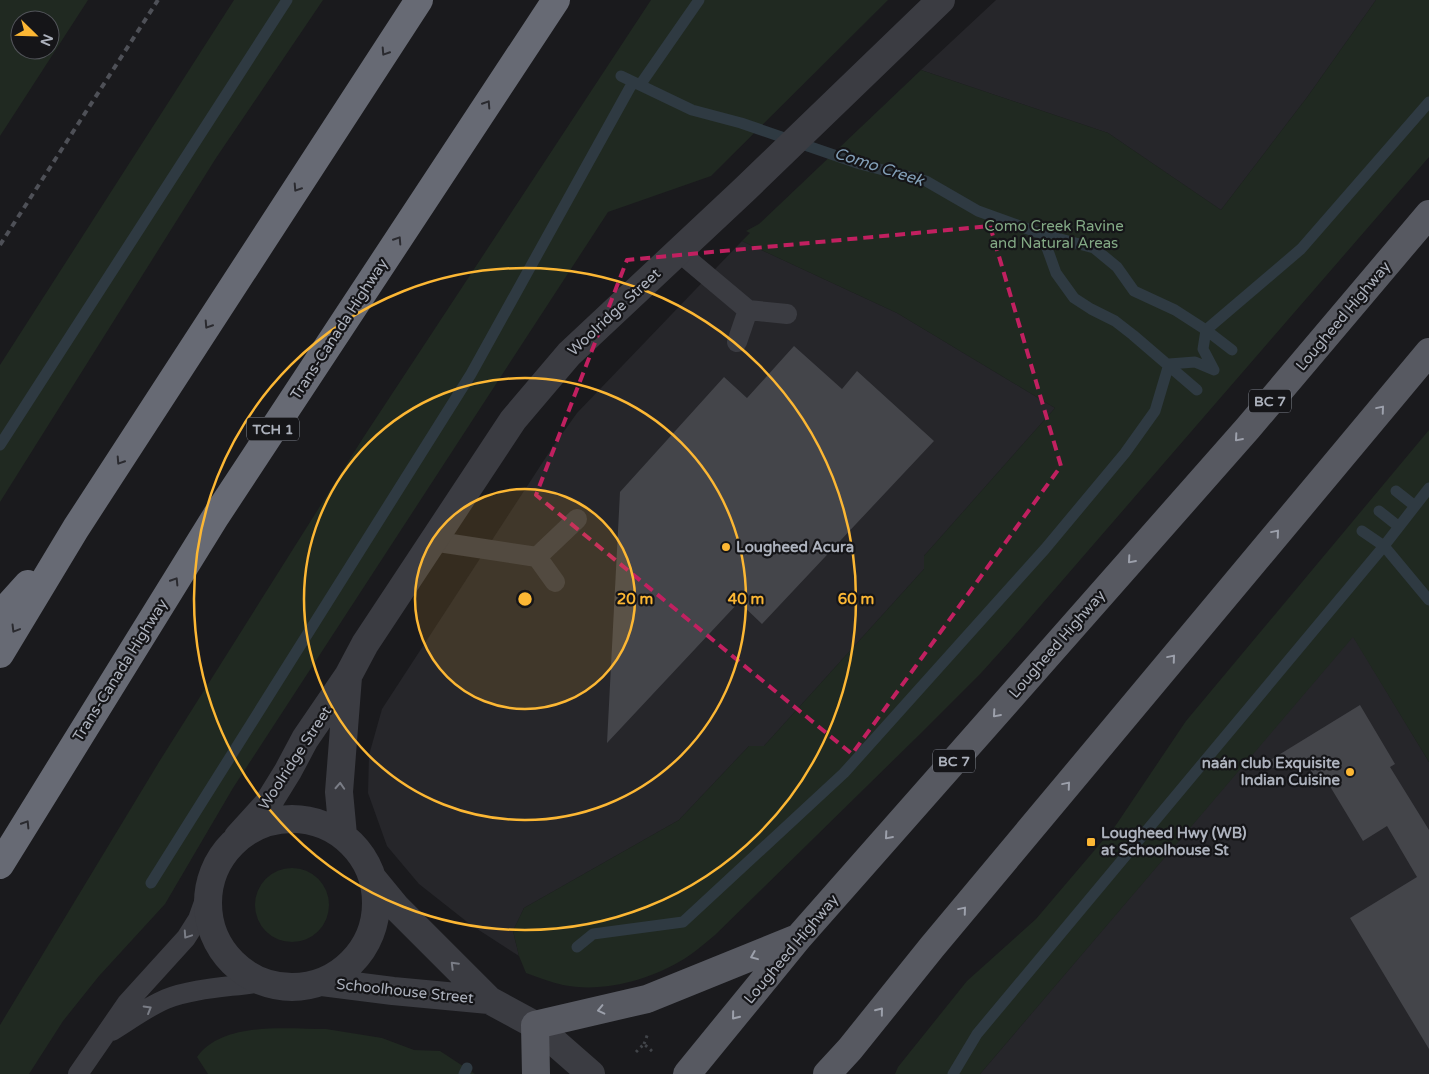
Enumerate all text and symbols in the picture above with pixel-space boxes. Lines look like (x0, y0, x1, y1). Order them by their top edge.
north arrow (10, 10, 60, 60)
text: N (36, 31, 57, 48)
one-way arrow (382, 47, 392, 56)
one-way arrow (481, 101, 490, 110)
water label: Como Creek (832, 143, 927, 191)
one-way arrow (294, 183, 303, 192)
park label: Como Creek Ravine and Natural Areas (984, 217, 1124, 252)
one-way arrow (392, 236, 401, 246)
street label: Trans-Canada Highway (287, 255, 391, 403)
street label: Lougheed Highway (1292, 258, 1394, 374)
street label: Woolridge Street (564, 264, 664, 360)
one-way arrow (205, 319, 215, 328)
road number: BC 7 (1249, 390, 1291, 412)
one-way arrow (1375, 406, 1384, 415)
road number: TCH 1 (247, 418, 299, 440)
one-way arrow (1236, 432, 1244, 441)
one-way arrow (117, 455, 126, 465)
one-way arrow (1271, 530, 1280, 539)
place label: Lougheed Acura (736, 538, 854, 557)
marker: Lougheed Acura (720, 541, 732, 553)
one-way arrow (1128, 554, 1137, 563)
one-way arrow (169, 578, 179, 587)
street label: Lougheed Highway (1005, 586, 1109, 702)
centre of rings (516, 590, 534, 608)
text: 20 m (617, 590, 653, 608)
text: 40 m (728, 590, 764, 608)
text: 60 m (838, 590, 874, 608)
street label: Trans-Canada Highway (69, 595, 171, 745)
one-way arrow (11, 624, 21, 633)
one-way arrow (1167, 655, 1176, 664)
street label: Woolridge Street (255, 702, 335, 813)
one-way arrow (992, 708, 1001, 717)
road number: BC 7 (933, 749, 975, 772)
place label: naán club Exquisite Indian Cuisine (1202, 754, 1341, 789)
marker: naán club Exquisite Indian Cuisine (1344, 766, 1356, 778)
one-way arrow (334, 782, 345, 790)
one-way arrow (1061, 782, 1069, 791)
one-way arrow (19, 820, 29, 829)
place label: Lougheed Hwy (WB) at Schoolhouse St (1101, 824, 1247, 859)
one-way arrow (885, 830, 894, 839)
marker: Lougheed Hwy (WB) at Schoolhouse St (1085, 836, 1097, 848)
street label: Lougheed Highway (740, 891, 842, 1007)
one-way arrow (957, 907, 965, 916)
one-way arrow (184, 929, 193, 939)
one-way arrow (750, 949, 759, 960)
one-way arrow (451, 962, 460, 971)
street label: Schoolhouse Street (335, 975, 475, 1007)
one-way arrow (597, 1004, 606, 1015)
one-way arrow (142, 1005, 151, 1015)
one-way arrow (875, 1008, 883, 1017)
one-way arrow (732, 1010, 740, 1019)

